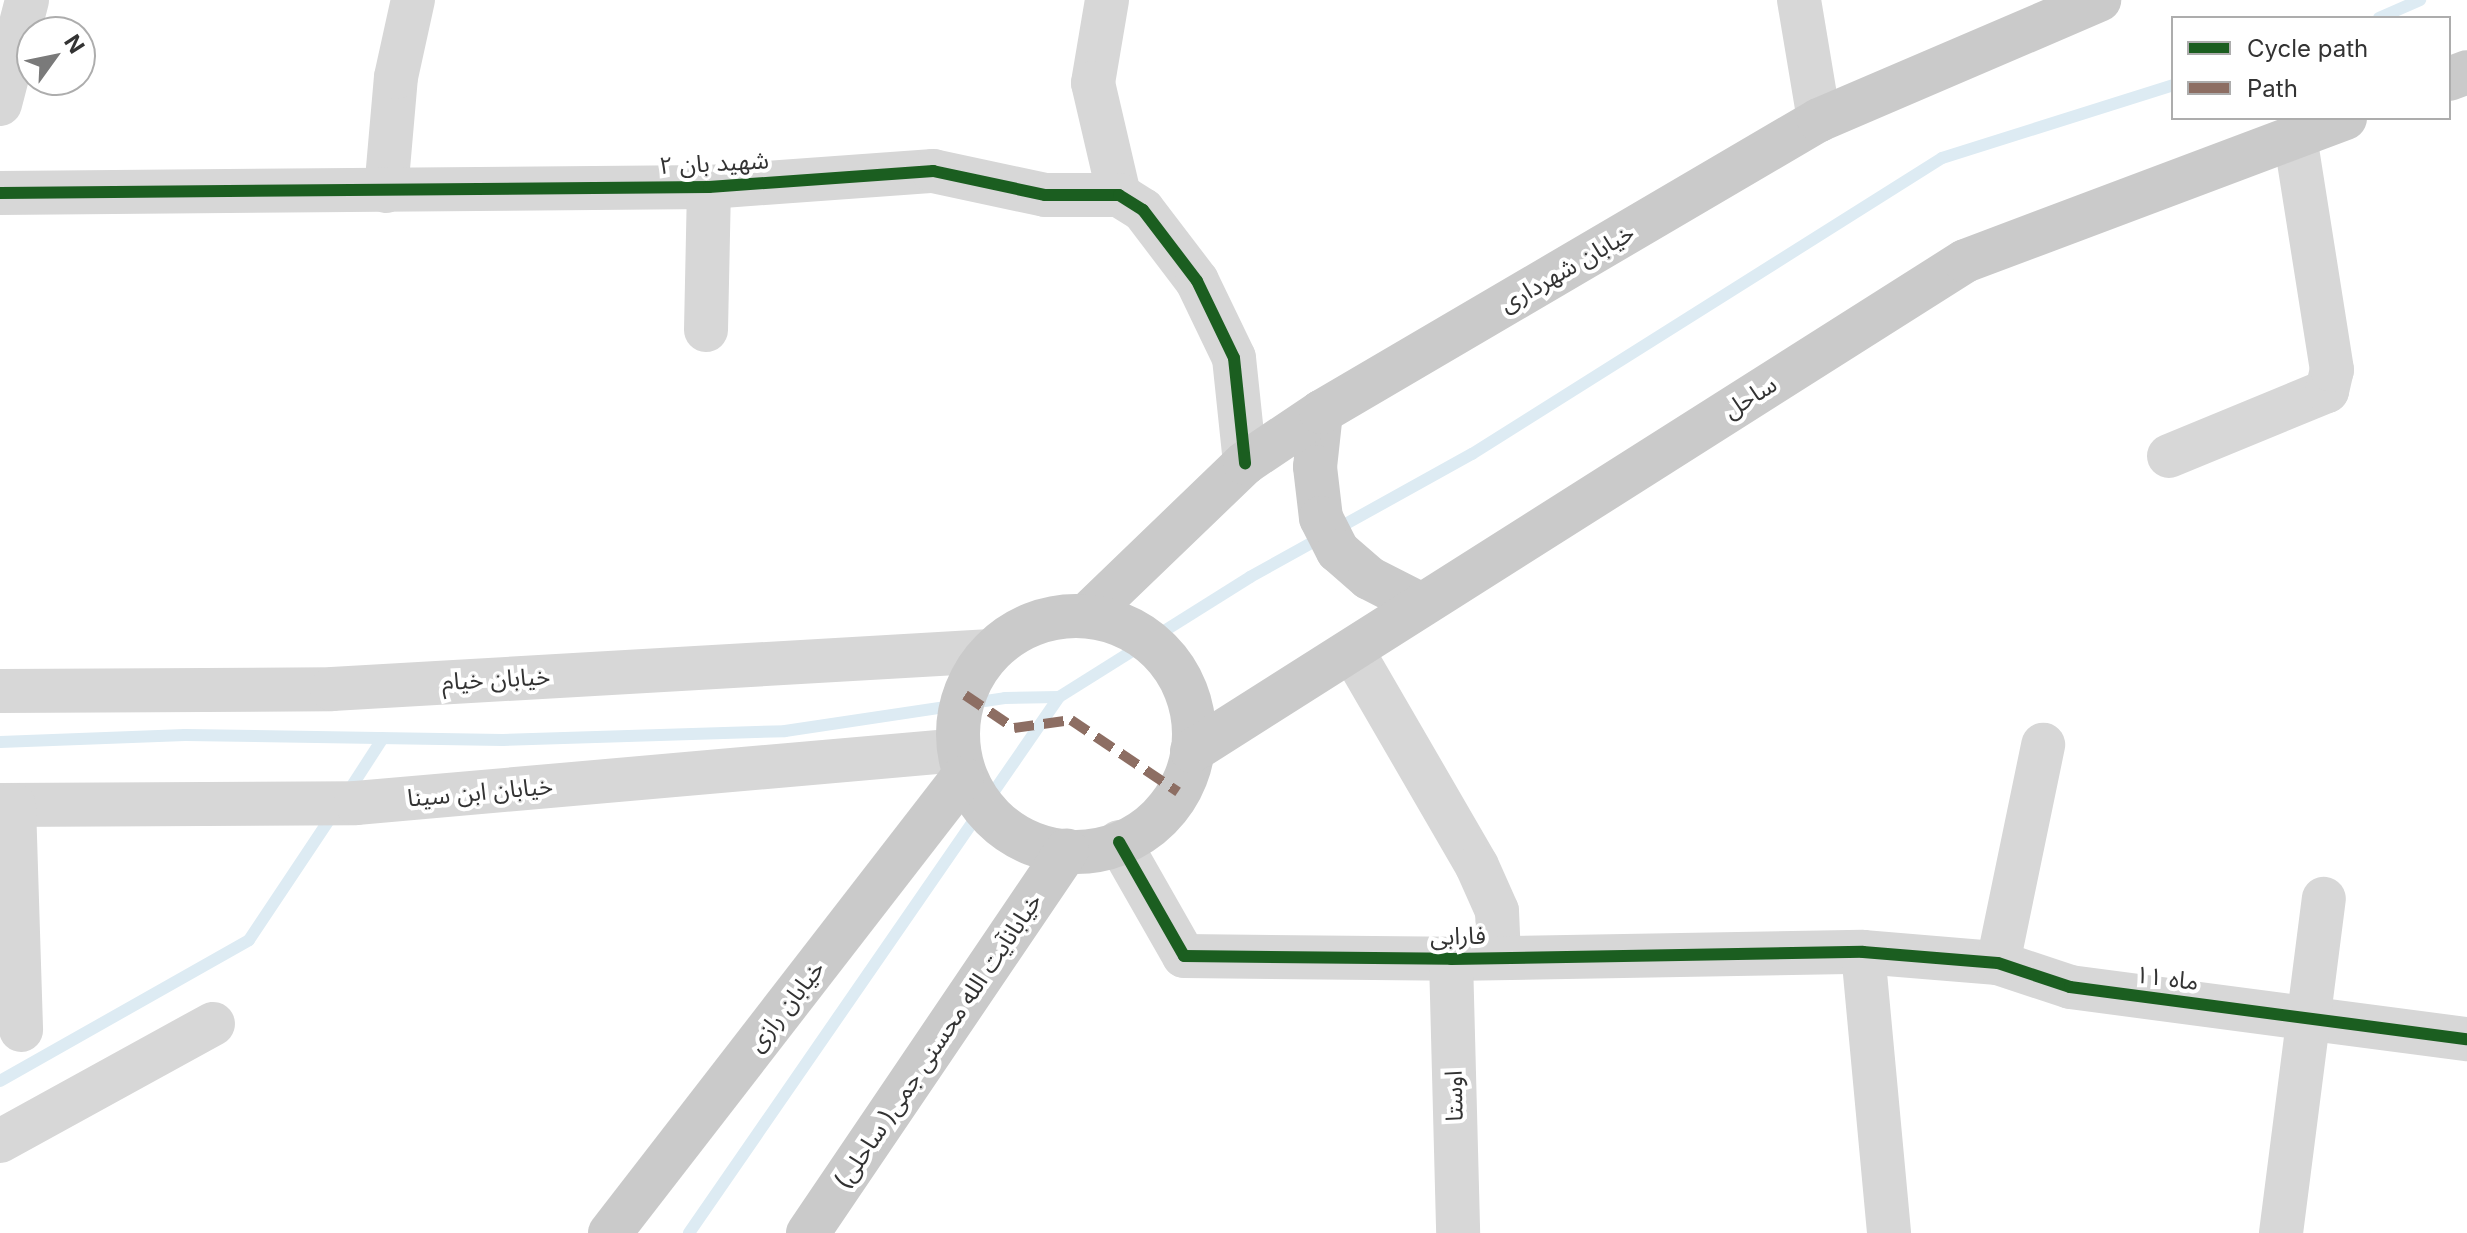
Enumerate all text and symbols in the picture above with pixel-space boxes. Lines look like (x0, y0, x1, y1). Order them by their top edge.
north arrow (16, 16, 96, 96)
legend (2171, 16, 2451, 120)
text: N (59, 30, 90, 58)
text: Cycle path (2247, 34, 2368, 63)
text: Path (2247, 74, 2298, 103)
street label: شهید بان ۲ (658, 146, 770, 180)
street label: خیابان شهرداری (1495, 218, 1639, 318)
street label: ساحل (1718, 370, 1782, 424)
street label: خیابان خیام (441, 662, 551, 696)
street label: خیابان ابن سینا (406, 771, 554, 813)
street label: خیابانآیت الله محسنی جمی( ساحلی) (828, 888, 1048, 1194)
street label: فارابی (1430, 921, 1486, 951)
street label: خیابان رازی (742, 955, 830, 1057)
street label: ماه ۱۱ (2134, 960, 2200, 996)
street label: اوستا (1439, 1070, 1469, 1122)

